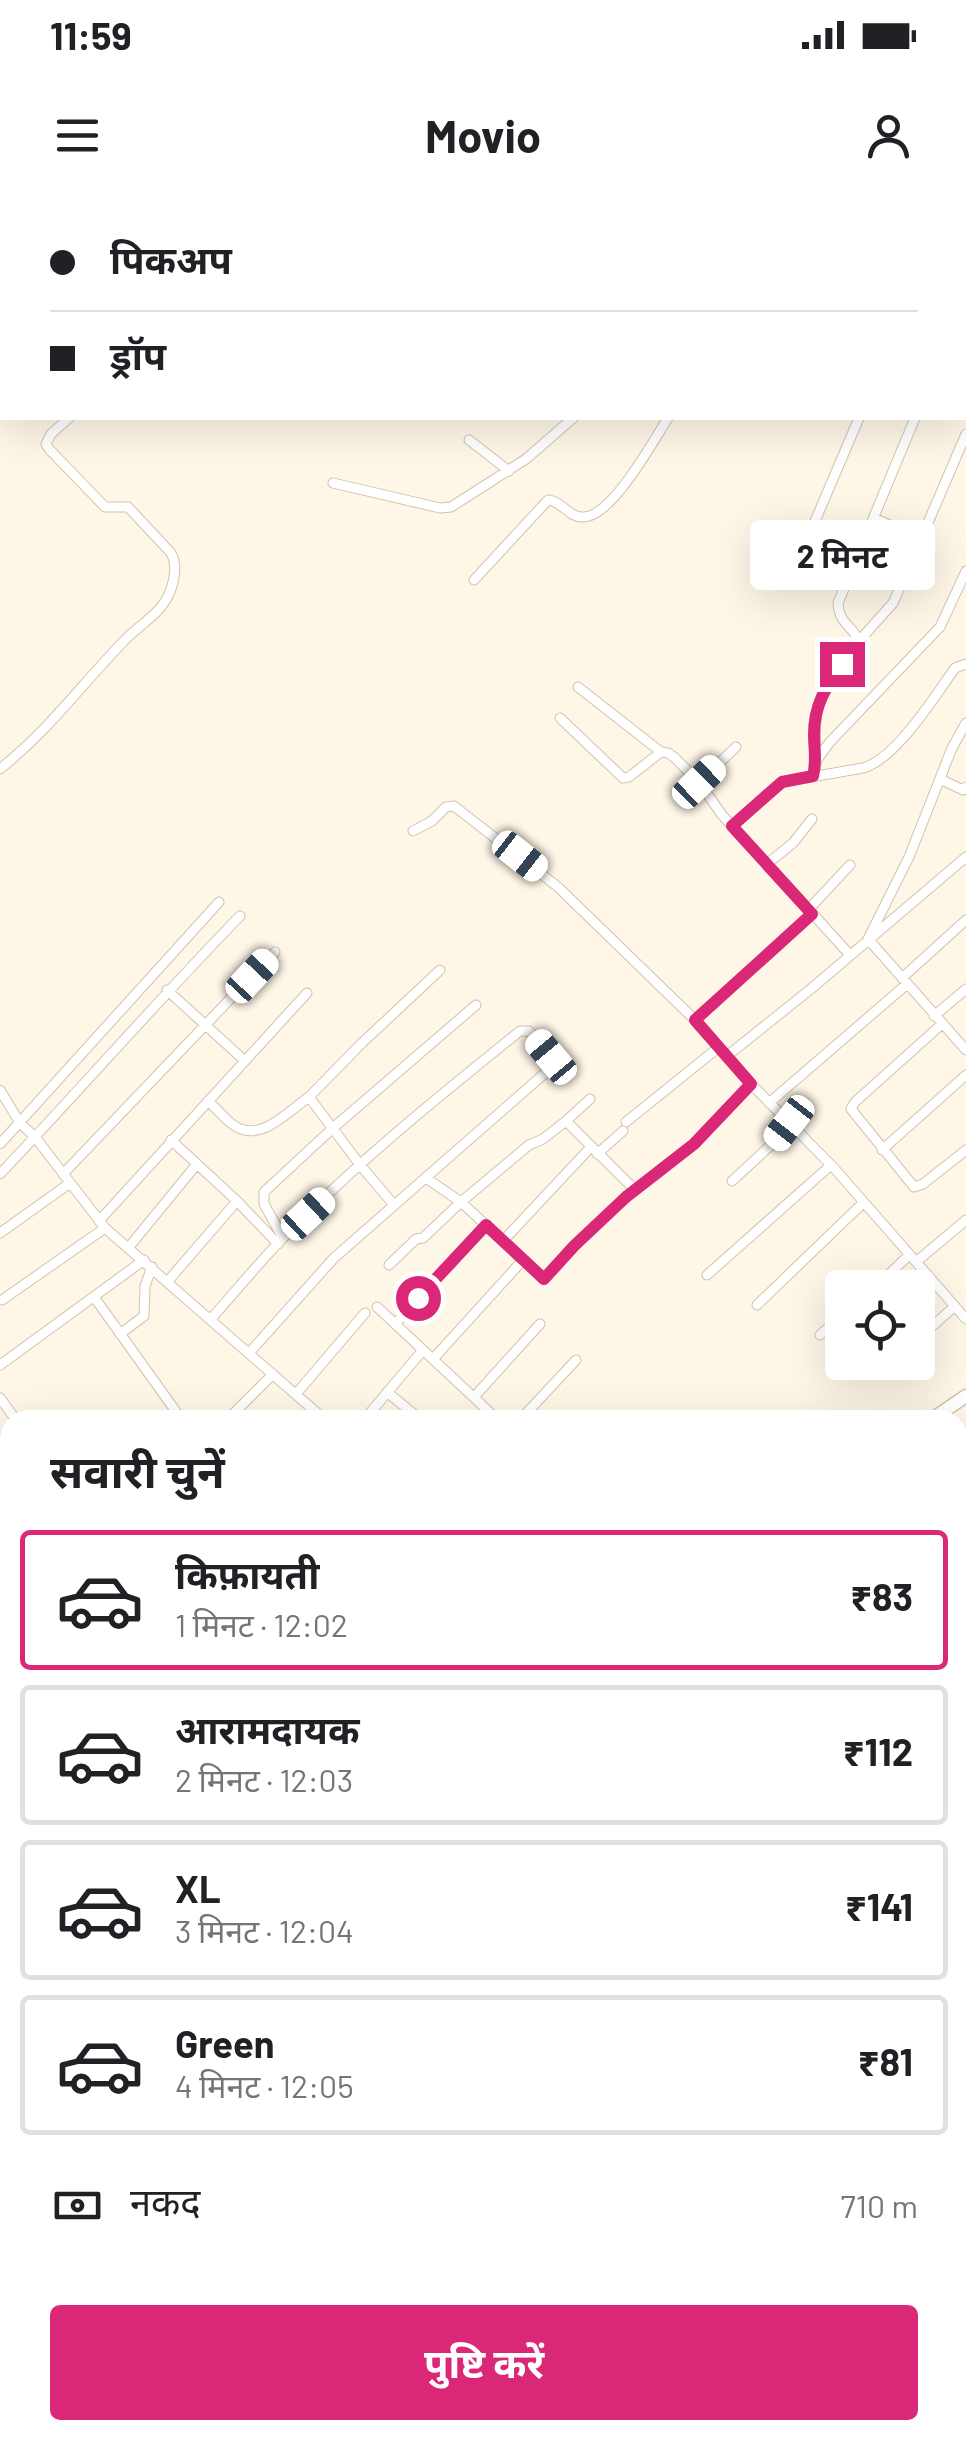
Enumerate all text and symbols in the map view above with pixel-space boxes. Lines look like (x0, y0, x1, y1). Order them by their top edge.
text: 11:59 (50, 12, 132, 58)
icon: menu (50, 108, 105, 163)
text: Movio (425, 108, 541, 162)
icon: person (861, 108, 916, 163)
text: पिकअप (110, 236, 232, 282)
text: ड्रॉप (110, 332, 166, 378)
callout: 2 मिनट (750, 519, 934, 589)
text: 2 मिनट (797, 536, 888, 574)
route end (820, 642, 865, 687)
car (667, 750, 731, 814)
car (487, 826, 553, 886)
car (221, 944, 283, 1008)
car (520, 1024, 582, 1090)
car (759, 1090, 819, 1156)
car (276, 1183, 340, 1245)
map controls (825, 1270, 935, 1380)
button: locate (825, 1270, 935, 1380)
route start (396, 1276, 441, 1321)
text: सवारी चुनें (50, 1443, 225, 1497)
text: किफ़ायती (175, 1551, 319, 1597)
icon: car (55, 1555, 145, 1645)
text: ₹83 (850, 1573, 913, 1619)
text: 1 मिनट · 12:02 (175, 1605, 348, 1643)
text: आरामदायक (175, 1706, 359, 1752)
icon: car (55, 1710, 145, 1800)
text: ₹112 (843, 1728, 913, 1774)
text: 2 मिनट · 12:03 (175, 1760, 353, 1798)
icon: car (55, 1865, 145, 1955)
text: XL (175, 1865, 221, 1911)
text: ₹141 (845, 1883, 913, 1929)
text: 3 मिनट · 12:04 (175, 1911, 354, 1949)
icon: car (55, 2020, 145, 2110)
text: Green (175, 2020, 275, 2066)
text: ₹81 (858, 2038, 913, 2084)
text: 4 मिनट · 12:05 (175, 2066, 354, 2104)
icon: cash (50, 2178, 105, 2233)
text: नकद (130, 2178, 200, 2224)
text: 710 m (841, 2186, 918, 2224)
button: पुष्टि करें (50, 2305, 918, 2420)

